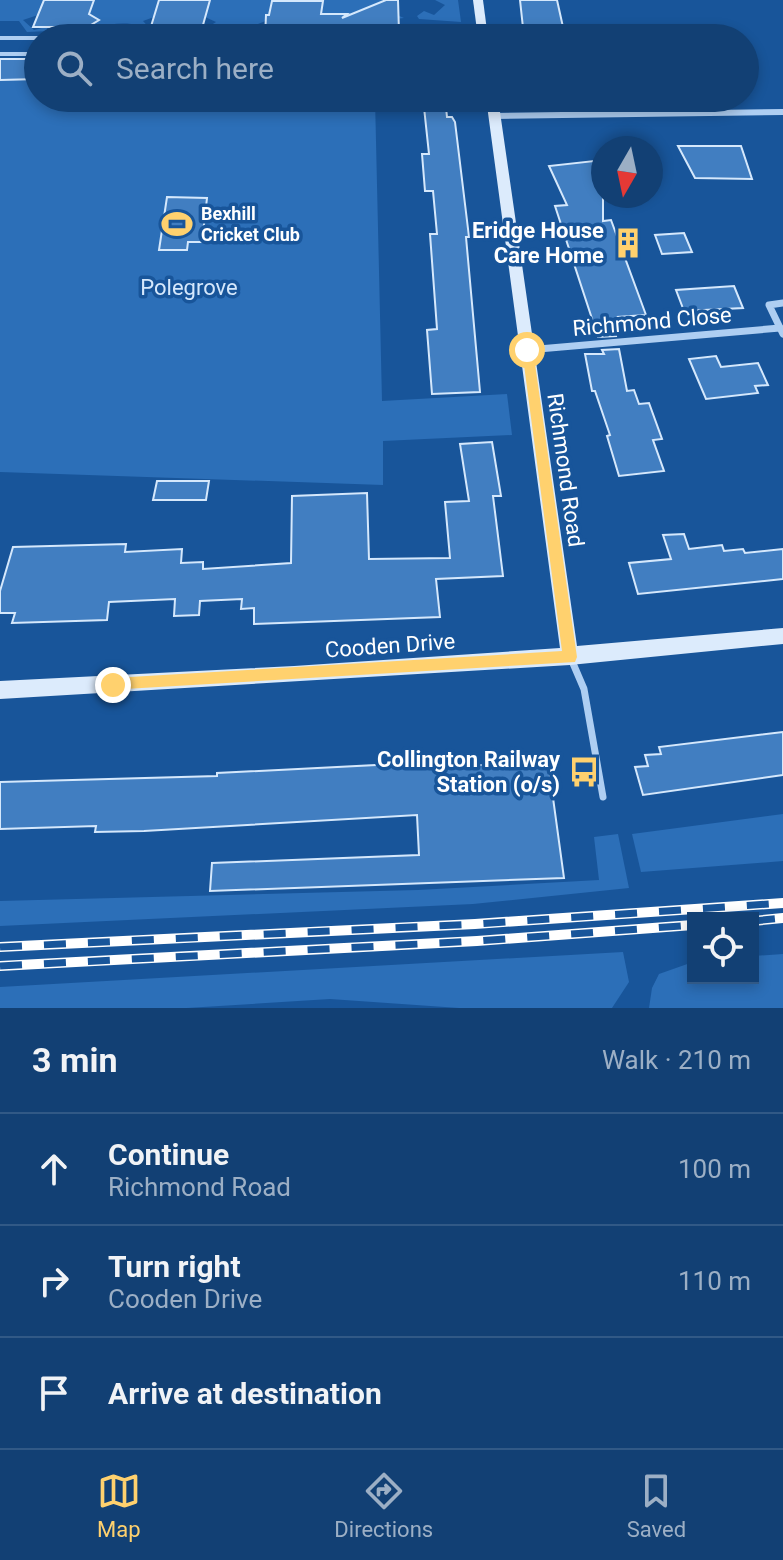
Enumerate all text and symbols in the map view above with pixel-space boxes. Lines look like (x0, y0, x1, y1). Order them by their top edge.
search box (24, 24, 759, 112)
icon: search (52, 46, 96, 90)
text: Search here (116, 51, 274, 86)
north arrow (591, 136, 663, 208)
place label: Bexhill Cricket Club (201, 203, 300, 245)
sports icon: Bexhill Cricket Club (160, 207, 194, 241)
place label: Eridge House Care Home (472, 218, 604, 268)
building icon: Eridge House Care Home (611, 226, 645, 260)
park label: Polegrove (140, 275, 238, 300)
street label: Richmond Close (571, 302, 733, 341)
route start (509, 332, 545, 368)
street label: Richmond Road (542, 392, 589, 548)
street label: Cooden Drive (324, 628, 456, 663)
route end (95, 667, 131, 703)
place label: Collington Railway Station (o/s) (377, 747, 561, 797)
bus stop icon: Collington Railway Station (o/s) (567, 755, 601, 789)
map controls (687, 912, 759, 984)
button: locate (687, 912, 759, 984)
text: 3 min (32, 1040, 117, 1080)
text: Walk · 210 m (602, 1045, 751, 1075)
text: Continue (108, 1137, 229, 1172)
icon: ahead (32, 1147, 76, 1191)
text: 100 m (678, 1154, 751, 1184)
text: Richmond Road (108, 1172, 291, 1202)
text: Turn right (108, 1249, 241, 1284)
icon: right (32, 1259, 76, 1303)
text: 110 m (678, 1266, 751, 1296)
text: Cooden Drive (108, 1284, 262, 1314)
icon: arrive (32, 1371, 76, 1415)
text: Arrive at destination (108, 1376, 382, 1411)
tab: Map (97, 1469, 141, 1542)
tab: Directions (334, 1469, 433, 1542)
tab: Saved (627, 1469, 686, 1542)

